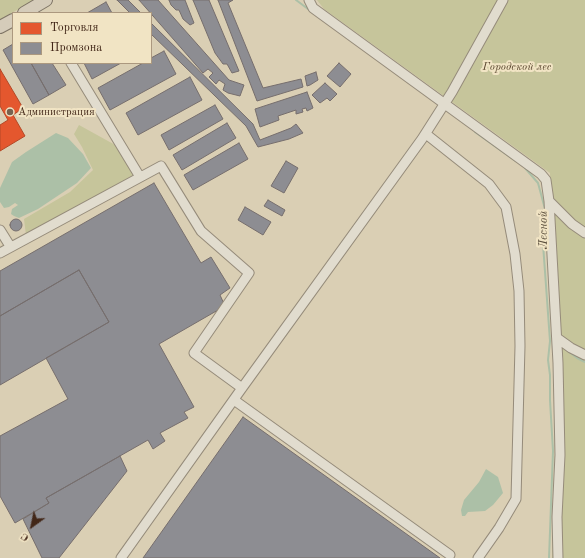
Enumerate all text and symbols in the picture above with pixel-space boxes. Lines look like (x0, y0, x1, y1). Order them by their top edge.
legend (12, 12, 152, 64)
text: Торговля (50, 22, 99, 34)
text: Промзона (50, 42, 102, 54)
park label: Городской лес (483, 60, 551, 74)
place label: Администрация (18, 105, 95, 119)
marker: Администрация (5, 107, 15, 117)
water label: Лесной (537, 211, 551, 249)
north arrow (12, 506, 52, 546)
text: С (19, 530, 31, 543)

